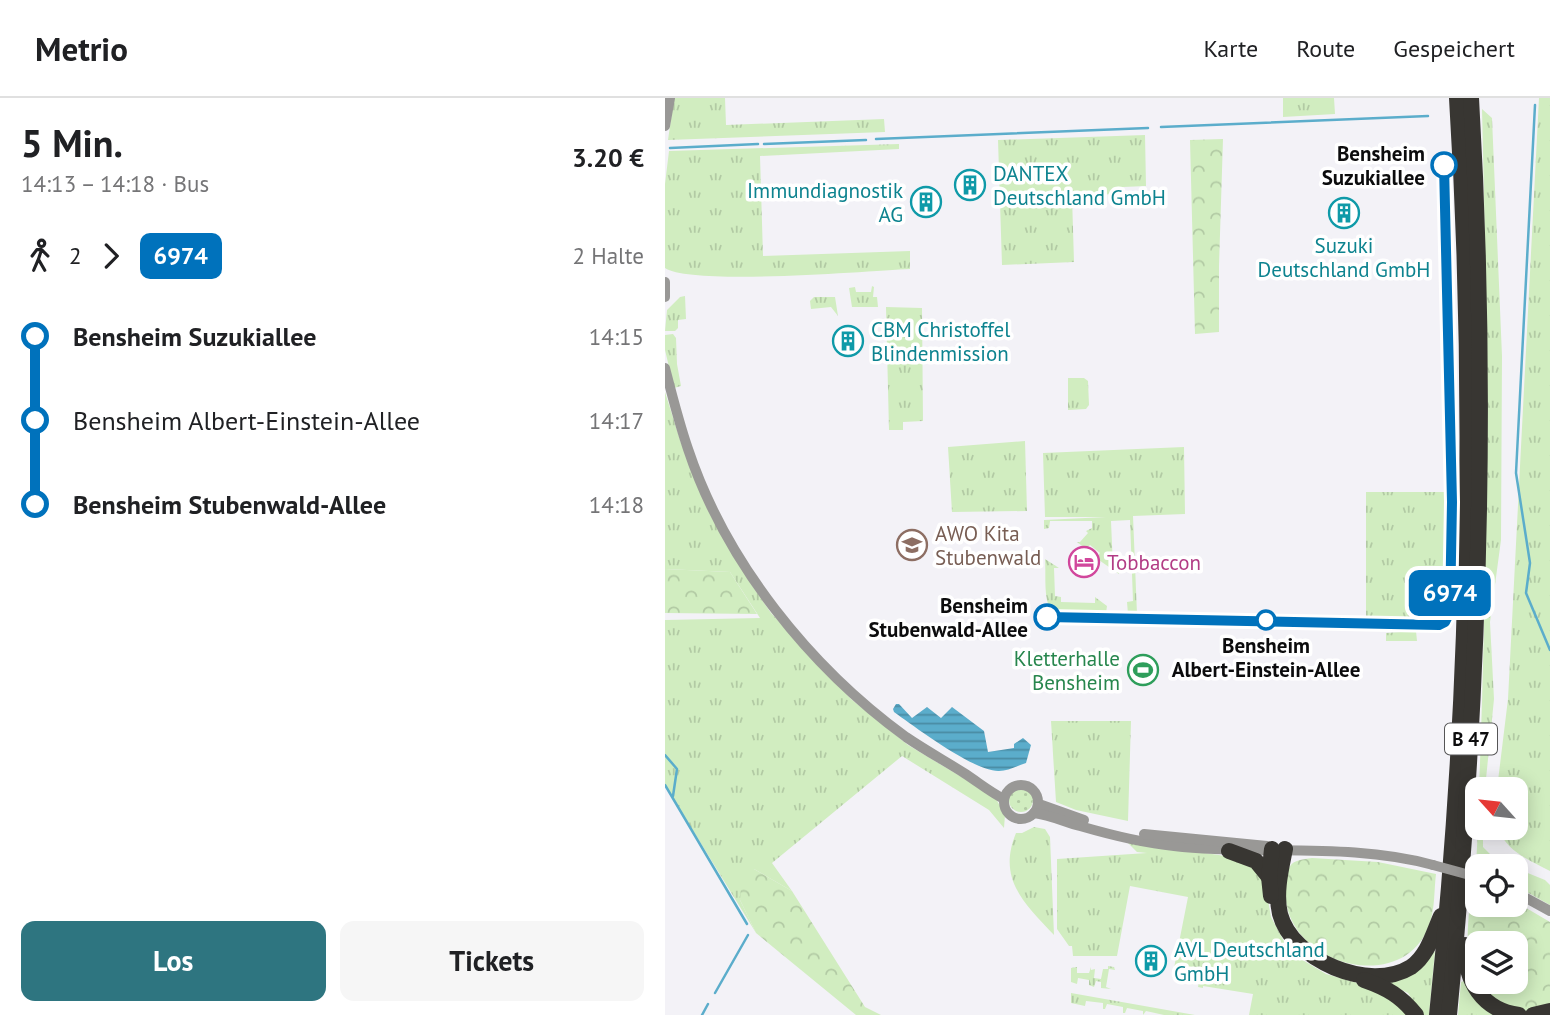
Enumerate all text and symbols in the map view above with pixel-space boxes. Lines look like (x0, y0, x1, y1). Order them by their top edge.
text: Metrio (35, 27, 128, 70)
text: Karte (1203, 33, 1258, 64)
text: Route (1296, 33, 1355, 64)
text: Gespeichert (1393, 33, 1515, 64)
text: 5 Min. (21, 118, 123, 167)
place label: Bensheim Suzukiallee (1322, 140, 1425, 191)
text: 3.20 € (572, 141, 644, 174)
marker: Bensheim Suzukiallee (1431, 152, 1457, 178)
place label: DANTEX Deutschland GmbH (993, 160, 1166, 211)
building icon: DANTEX Deutschland GmbH (953, 168, 987, 202)
text: 14:13 – 14:18 · Bus (21, 169, 209, 198)
place label: Immundiagnostik AG (747, 177, 903, 228)
building icon: Immundiagnostik AG (909, 185, 943, 219)
building icon: Suzuki Deutschland GmbH (1327, 196, 1361, 230)
place label: Suzuki Deutschland GmbH (1258, 232, 1430, 283)
icon: walk (21, 237, 59, 275)
icon: forward (92, 237, 130, 275)
text: 6974 (154, 240, 208, 271)
text: 2 (69, 241, 82, 270)
text: 2 Halte (573, 241, 644, 270)
place label: CBM Christoffel Blindenmission (871, 316, 1010, 367)
text: Bensheim Suzukiallee (73, 320, 317, 353)
text: 14:15 (589, 322, 644, 351)
building icon: CBM Christoffel Blindenmission (831, 324, 865, 358)
text: Bensheim Albert-Einstein-Allee (73, 404, 420, 437)
text: 14:17 (589, 406, 644, 435)
text: Bensheim Stubenwald-Allee (73, 488, 386, 521)
text: 14:18 (589, 490, 644, 519)
place label: AWO Kita Stubenwald (935, 520, 1041, 571)
school or university icon: AWO Kita Stubenwald (895, 528, 929, 562)
hotel icon: Tobbaccon (1067, 545, 1101, 579)
place label: Tobbaccon (1107, 549, 1201, 576)
line badge: 6974 (1401, 570, 1499, 616)
text: 6974 (1423, 577, 1477, 608)
place label: Bensheim Stubenwald-Allee (868, 592, 1028, 643)
marker: Bensheim Stubenwald-Allee (1034, 604, 1060, 630)
marker: Bensheim Albert-Einstein-Allee (1256, 610, 1276, 630)
place label: Bensheim Albert-Einstein-Allee (1172, 632, 1360, 683)
place label: Kletterhalle Bensheim (1014, 645, 1120, 696)
sports icon: Kletterhalle Bensheim (1126, 653, 1160, 687)
road number: B 47 (1445, 724, 1497, 754)
north arrow (1465, 777, 1528, 840)
map controls (1465, 777, 1528, 994)
button: locate (1465, 854, 1528, 917)
button: Los (21, 921, 326, 1001)
button: Tickets (340, 921, 644, 1001)
button: layers (1465, 931, 1528, 994)
place label: AVL Deutschland GmbH (1174, 936, 1325, 987)
building icon: AVL Deutschland GmbH (1134, 944, 1168, 978)

